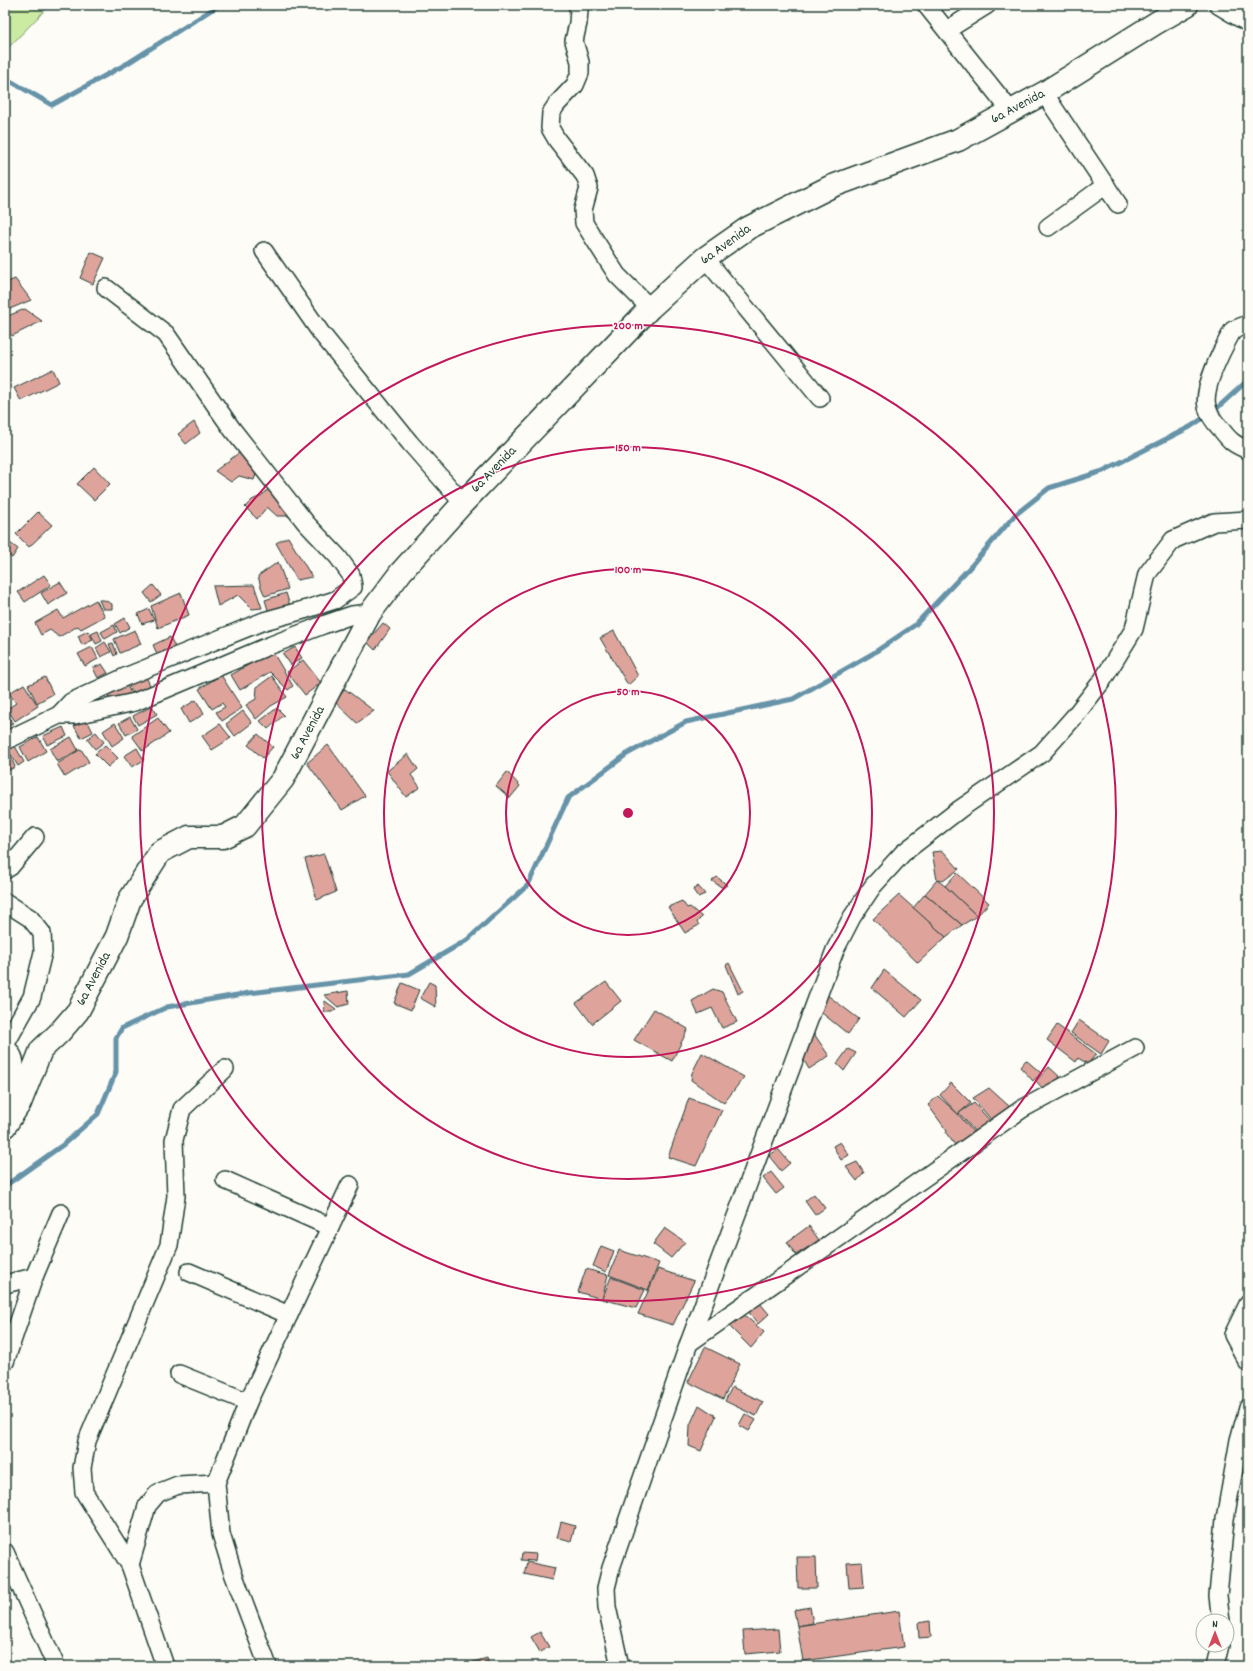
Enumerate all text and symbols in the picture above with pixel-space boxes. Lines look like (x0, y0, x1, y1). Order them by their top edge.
street label: 6a Avenida (988, 84, 1049, 130)
street label: 6a Avenida (696, 219, 756, 270)
text: 200 m (613, 318, 643, 335)
text: 150 m (615, 440, 641, 457)
street label: 6a Avenida (467, 442, 522, 498)
text: 100 m (615, 562, 641, 579)
text: 50 m (616, 684, 640, 701)
street label: 6a Avenida (285, 702, 331, 763)
centre of rings (621, 806, 635, 820)
street label: 6a Avenida (71, 948, 117, 1009)
north arrow (1195, 1613, 1235, 1653)
text: N (1212, 1617, 1218, 1633)

